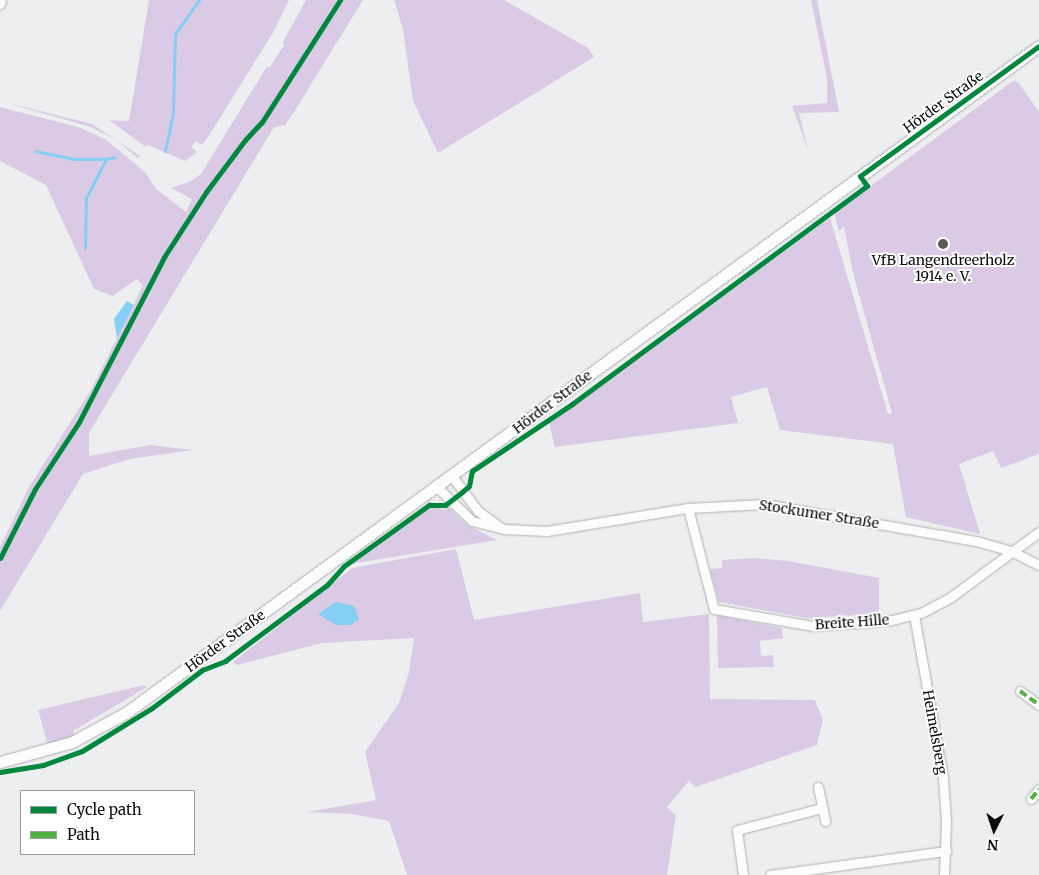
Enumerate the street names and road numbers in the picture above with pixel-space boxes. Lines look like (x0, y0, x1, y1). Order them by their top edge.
street label: Hörder Straße (900, 67, 986, 137)
street label: Hörder Straße (509, 367, 595, 437)
street label: Stockumer Straße (758, 496, 880, 532)
street label: Hörder Straße (182, 606, 268, 676)
street label: Breite Hille (814, 611, 890, 633)
street label: Heimelsberg (919, 688, 951, 776)

